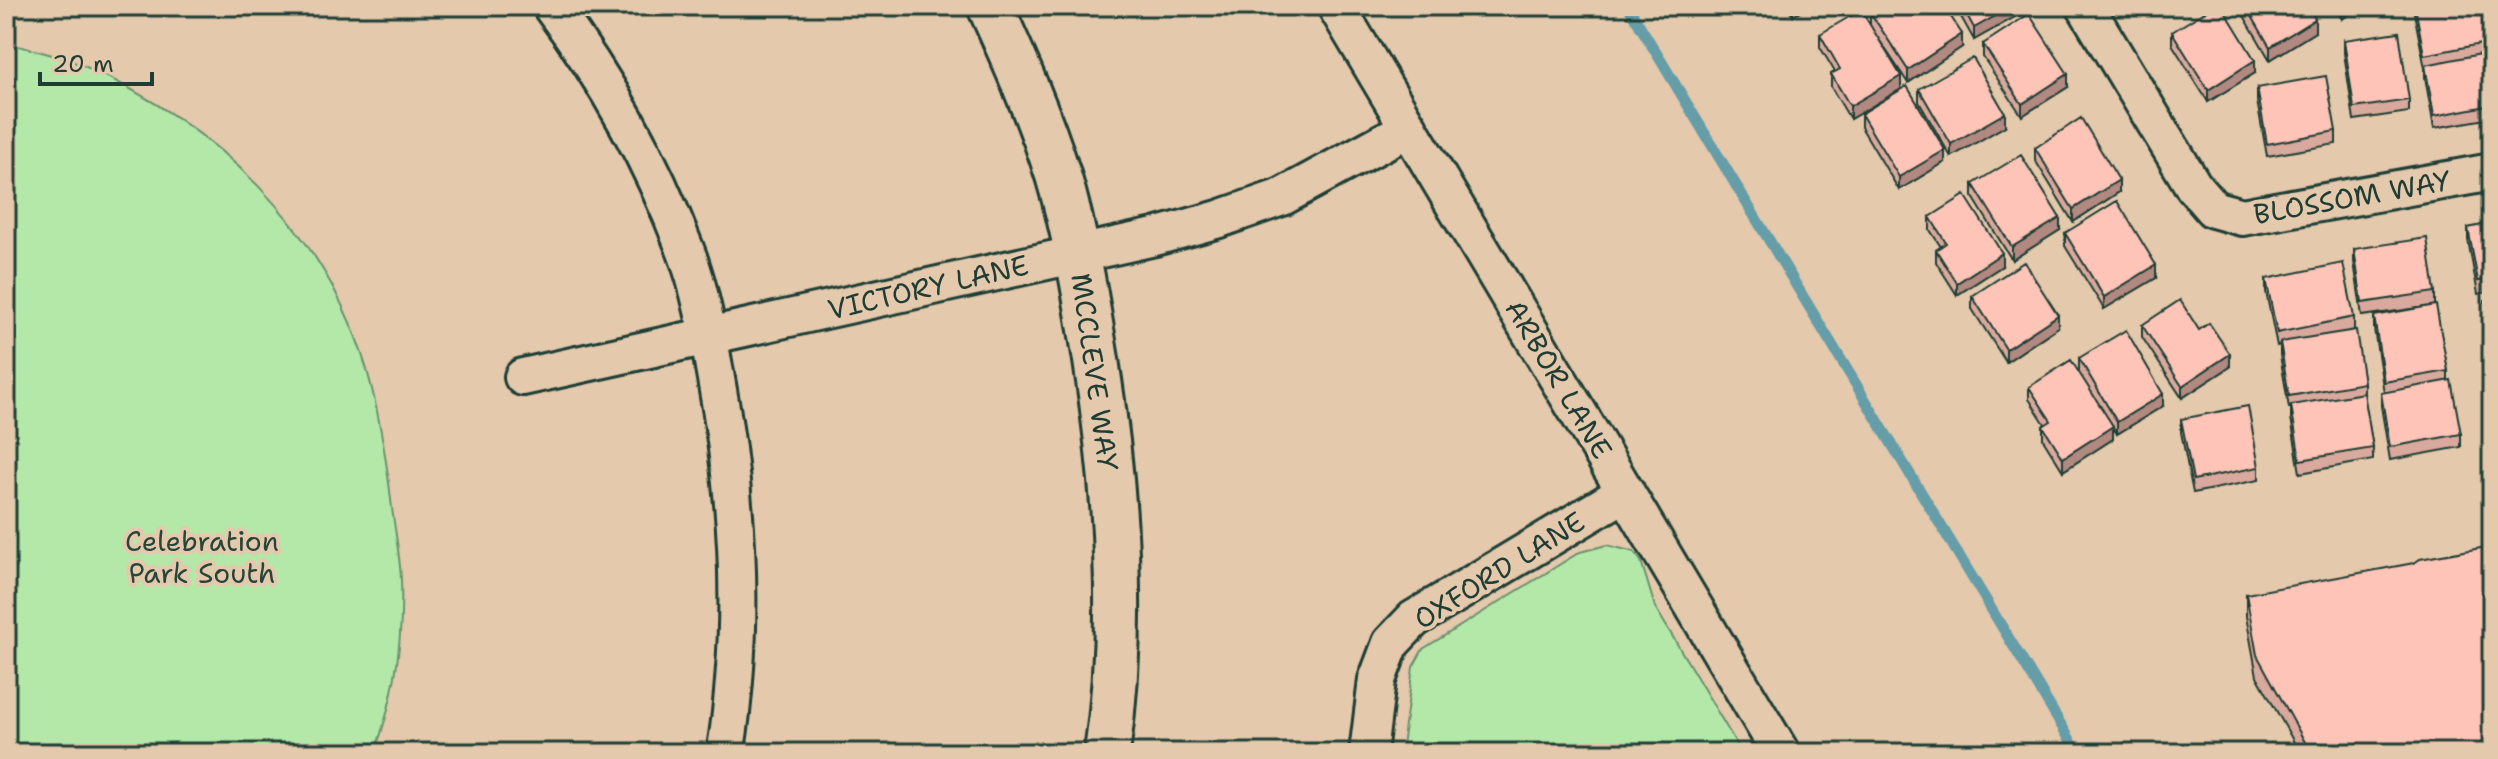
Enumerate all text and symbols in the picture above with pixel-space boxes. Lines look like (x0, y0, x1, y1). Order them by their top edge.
scale bar (40, 36, 152, 86)
text: 20 m (52, 48, 114, 80)
street label: BLOSSOM WAY (2250, 161, 2454, 233)
street label: VICTORY LANE (824, 245, 1032, 329)
street label: MCCLEVE WAY (1062, 271, 1128, 473)
street label: ARBOR LANE (1497, 292, 1621, 466)
street label: OXFORD LANE (1406, 502, 1592, 638)
park label: Celebration Park South (125, 522, 279, 592)

